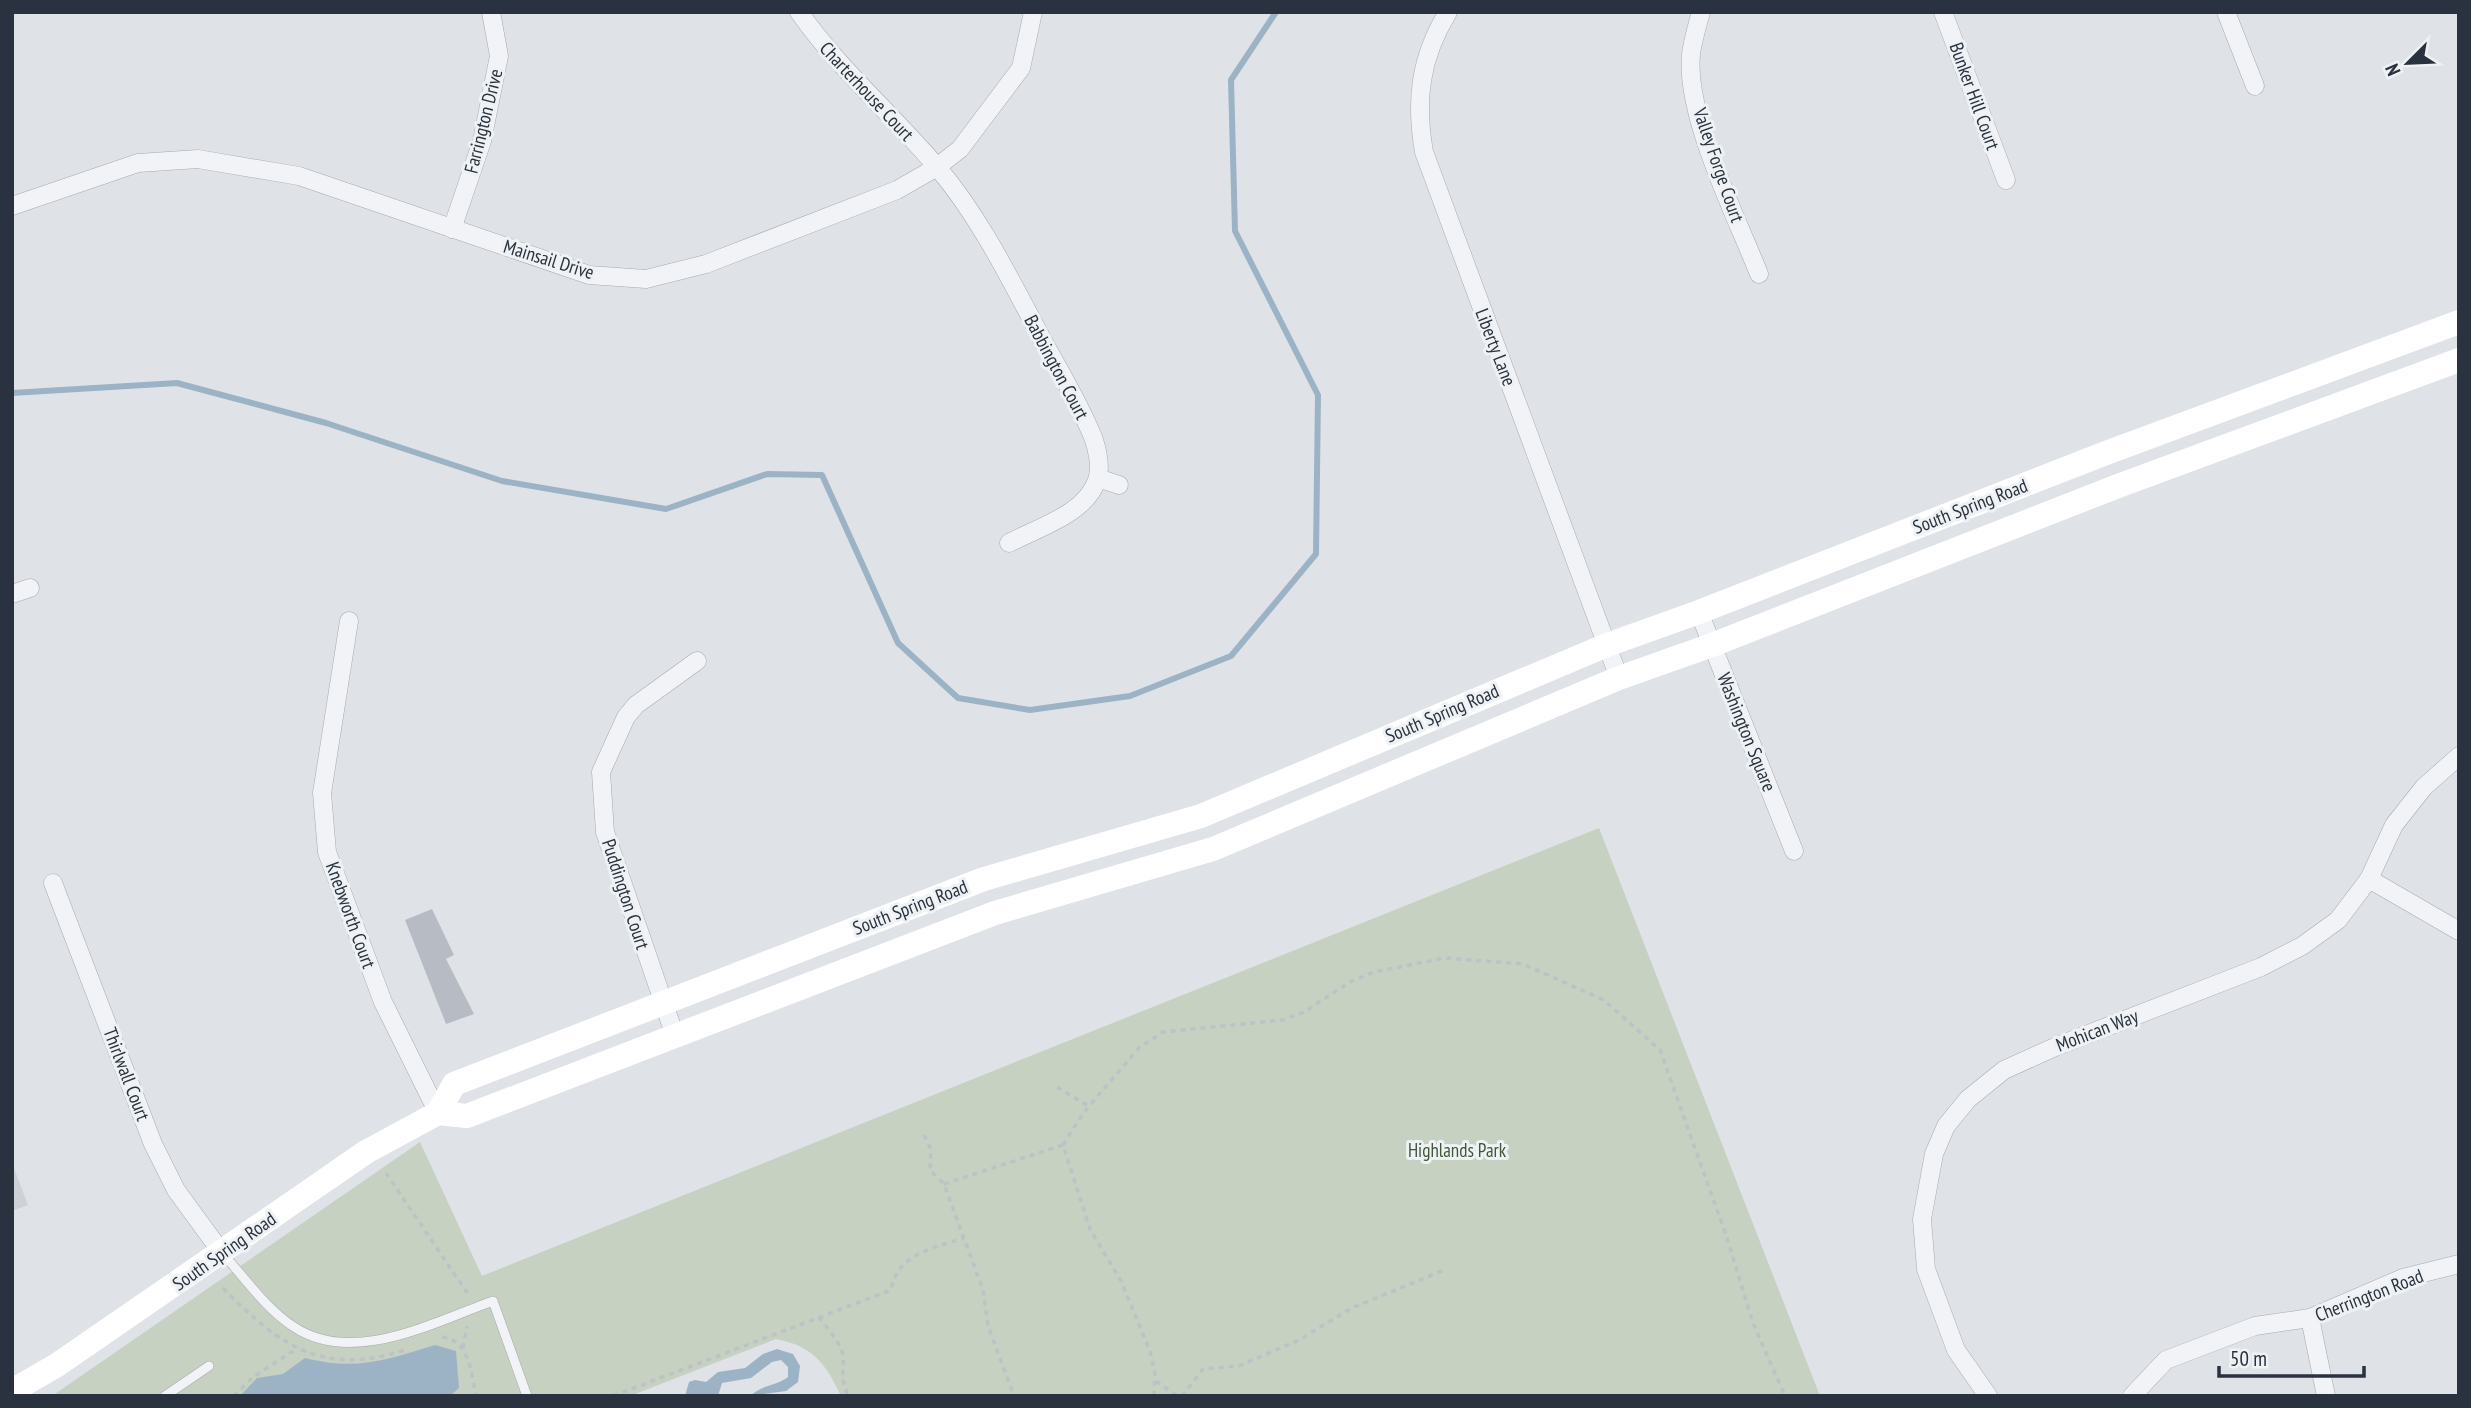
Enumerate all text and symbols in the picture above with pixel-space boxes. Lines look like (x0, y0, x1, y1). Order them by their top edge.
north arrow (2373, 28, 2443, 98)
street label: Charterhouse Court (815, 36, 920, 146)
street label: Bunker Hill Court (1944, 39, 2006, 154)
text: N (2379, 60, 2406, 79)
street label: Farrington Drive (458, 66, 508, 176)
street label: Valley Forge Court (1688, 104, 1750, 226)
street label: Mainsail Drive (501, 234, 597, 284)
street label: Liberty Lane (1470, 305, 1522, 389)
street label: Babbington Court (1019, 311, 1095, 424)
street label: South Spring Road (1909, 473, 2031, 539)
street label: Washington Square (1712, 669, 1782, 795)
street label: South Spring Road (1382, 678, 1502, 748)
street label: Puddington Court (597, 836, 655, 953)
street label: Knebworth Court (321, 859, 382, 972)
street label: South Spring Road (849, 874, 971, 940)
street label: Mohican Way (2053, 1003, 2142, 1057)
street label: Thirlwall Court (98, 1024, 156, 1125)
park label: Highlands Park (1408, 1138, 1507, 1162)
street label: South Spring Road (168, 1206, 280, 1296)
street label: Cherrington Road (2311, 1263, 2427, 1327)
scale bar (2219, 1334, 2364, 1378)
text: 50 m (2230, 1345, 2267, 1372)

